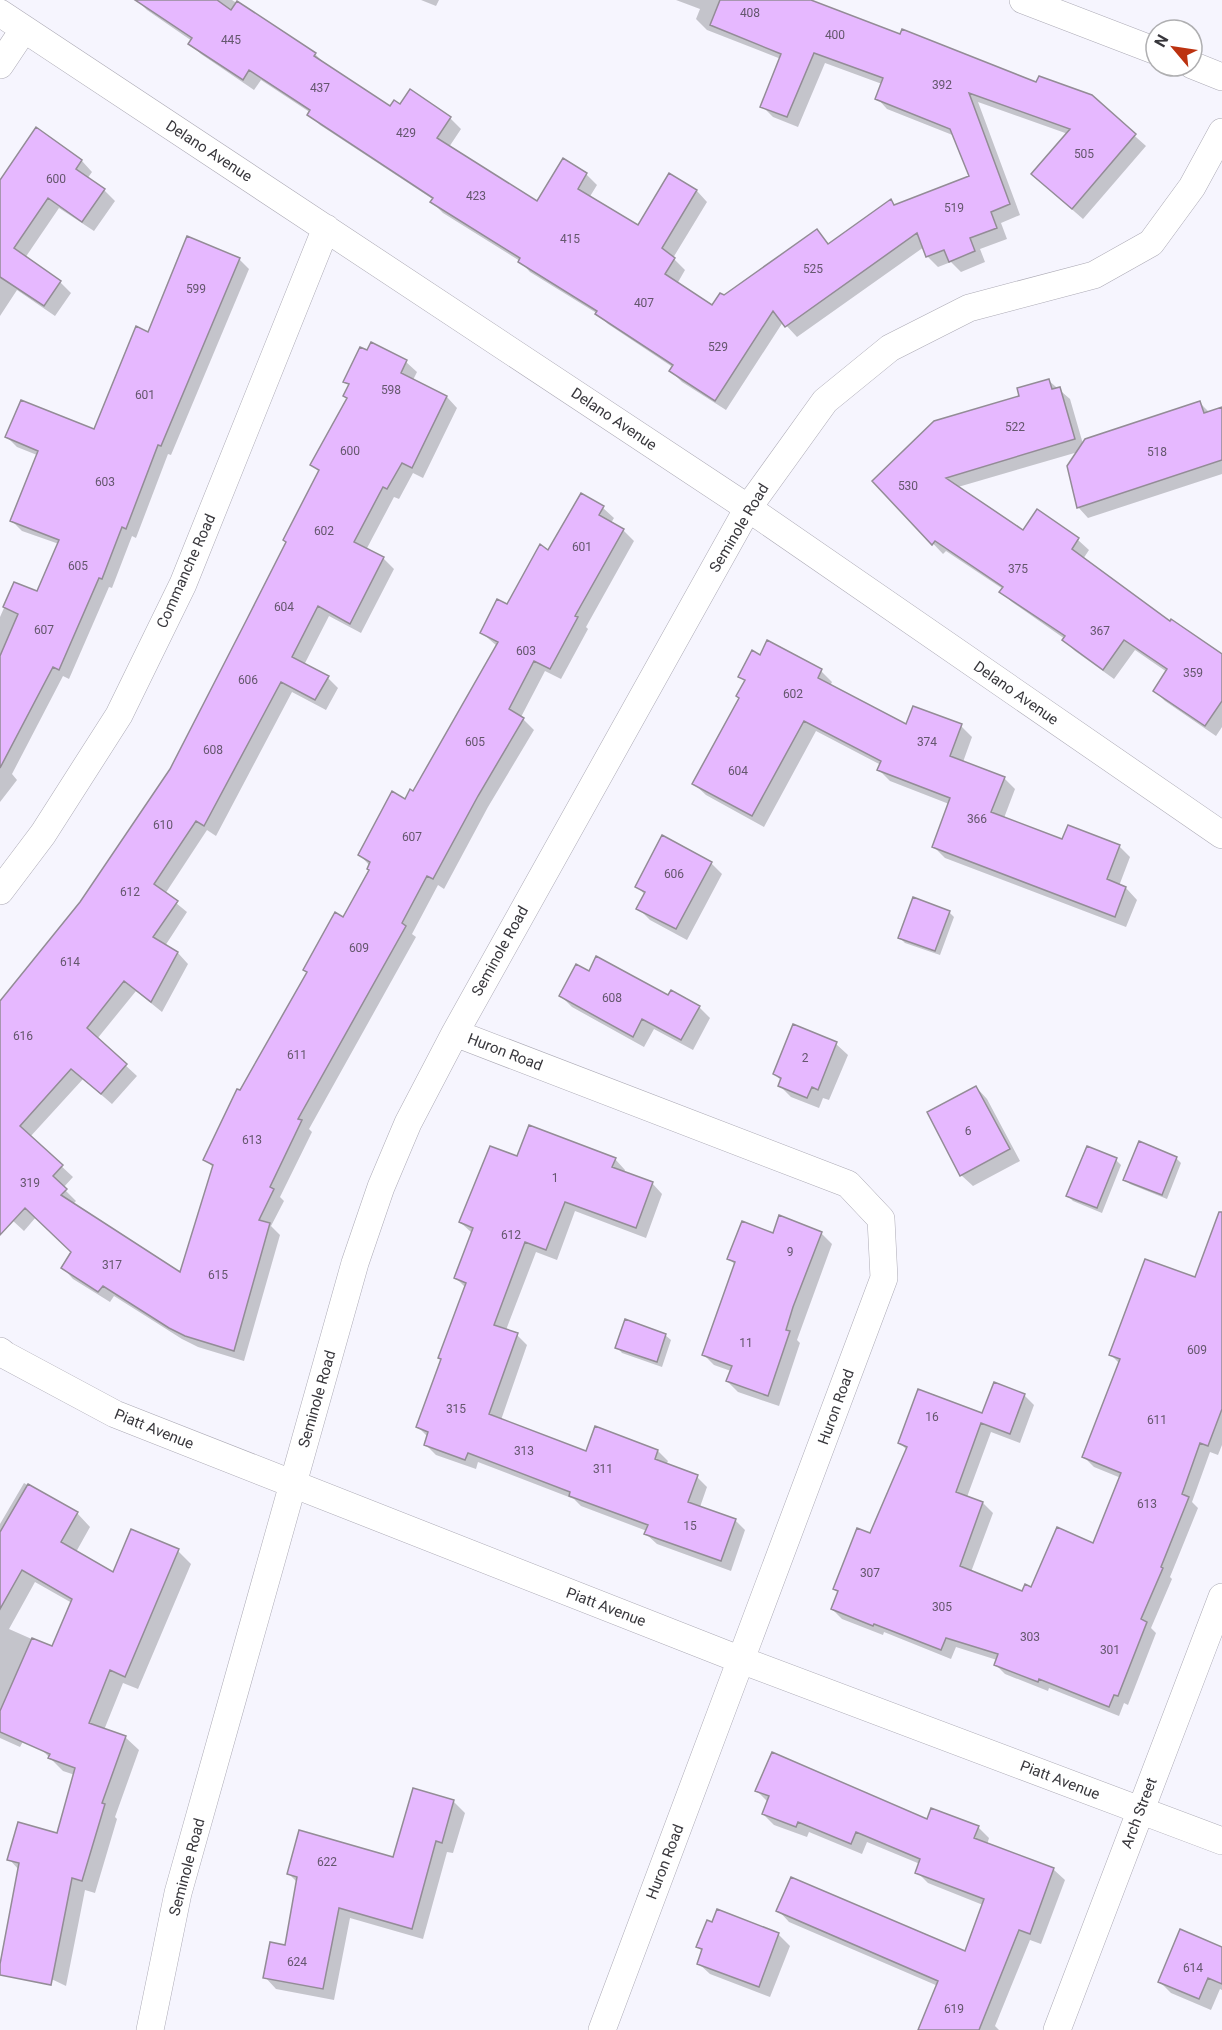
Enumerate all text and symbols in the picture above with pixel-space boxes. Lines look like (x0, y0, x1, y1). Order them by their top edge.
house number: 408 (740, 6, 760, 20)
north arrow (1144, 18, 1204, 78)
house number: 400 (825, 28, 845, 42)
text: N (1150, 31, 1172, 51)
house number: 445 (221, 33, 241, 47)
house number: 392 (932, 78, 952, 92)
house number: 437 (310, 81, 330, 95)
street label: Delano Avenue (162, 116, 256, 186)
house number: 429 (396, 126, 416, 140)
house number: 505 (1074, 147, 1094, 161)
house number: 600 (46, 172, 66, 186)
house number: 423 (466, 189, 486, 203)
house number: 519 (944, 201, 964, 215)
house number: 415 (560, 232, 580, 246)
house number: 525 (803, 262, 823, 276)
house number: 599 (186, 282, 206, 296)
house number: 407 (634, 296, 654, 310)
house number: 529 (708, 340, 728, 354)
house number: 598 (381, 383, 401, 397)
street label: Delano Avenue (568, 384, 660, 454)
house number: 601 (135, 388, 155, 402)
house number: 522 (1005, 420, 1025, 434)
house number: 600 (340, 444, 360, 458)
house number: 518 (1147, 445, 1167, 459)
house number: 603 (95, 475, 115, 489)
house number: 530 (898, 479, 918, 493)
street label: Seminole Road (705, 480, 773, 576)
street label: Commanche Road (153, 511, 219, 631)
house number: 602 (314, 524, 334, 538)
house number: 601 (572, 540, 592, 554)
house number: 605 (68, 559, 88, 573)
house number: 375 (1008, 562, 1028, 576)
house number: 604 (274, 600, 294, 614)
house number: 607 (34, 623, 54, 637)
house number: 367 (1090, 624, 1110, 638)
house number: 603 (516, 644, 536, 658)
street label: Delano Avenue (970, 657, 1062, 729)
house number: 359 (1183, 666, 1203, 680)
house number: 606 (238, 673, 258, 687)
house number: 602 (783, 687, 803, 701)
house number: 605 (465, 735, 485, 749)
house number: 374 (917, 735, 937, 749)
house number: 608 (203, 743, 223, 757)
house number: 604 (728, 764, 748, 778)
house number: 366 (967, 812, 987, 826)
house number: 610 (153, 818, 173, 832)
house number: 607 (402, 830, 422, 844)
house number: 606 (664, 867, 684, 881)
house number: 612 (120, 885, 140, 899)
street label: Seminole Road (468, 903, 532, 999)
house number: 609 (349, 941, 369, 955)
house number: 614 (60, 955, 80, 969)
house number: 608 (602, 991, 622, 1005)
house number: 616 (13, 1029, 33, 1043)
street label: Huron Road (465, 1029, 545, 1075)
house number: 611 (287, 1048, 307, 1062)
house number: 2 (802, 1051, 809, 1065)
house number: 6 (965, 1124, 972, 1138)
house number: 613 (242, 1133, 262, 1147)
house number: 1 (552, 1171, 558, 1185)
house number: 319 (20, 1176, 40, 1190)
house number: 612 (501, 1228, 521, 1242)
house number: 9 (787, 1245, 793, 1259)
house number: 317 (102, 1258, 122, 1272)
house number: 615 (208, 1268, 228, 1282)
house number: 11 (739, 1336, 753, 1350)
house number: 609 (1187, 1343, 1207, 1357)
street label: Seminole Road (295, 1348, 339, 1450)
street label: Huron Road (814, 1367, 858, 1447)
house number: 315 (446, 1402, 466, 1416)
street label: Piatt Avenue (112, 1405, 196, 1453)
house number: 16 (925, 1410, 939, 1424)
house number: 611 (1147, 1413, 1167, 1427)
house number: 313 (514, 1444, 534, 1458)
house number: 311 (593, 1462, 613, 1476)
house number: 613 (1137, 1497, 1157, 1511)
house number: 15 (683, 1519, 697, 1533)
house number: 307 (860, 1566, 880, 1580)
street label: Piatt Avenue (564, 1584, 648, 1630)
house number: 305 (932, 1600, 952, 1614)
house number: 303 (1020, 1630, 1040, 1644)
house number: 301 (1100, 1643, 1120, 1657)
street label: Piatt Avenue (1018, 1757, 1102, 1803)
street label: Arch Street (1117, 1775, 1161, 1851)
street label: Seminole Road (165, 1816, 209, 1918)
street label: Huron Road (642, 1822, 688, 1902)
house number: 622 (317, 1855, 337, 1869)
house number: 624 (287, 1955, 307, 1969)
house number: 614 (1183, 1961, 1203, 1975)
house number: 619 (944, 2002, 964, 2016)

